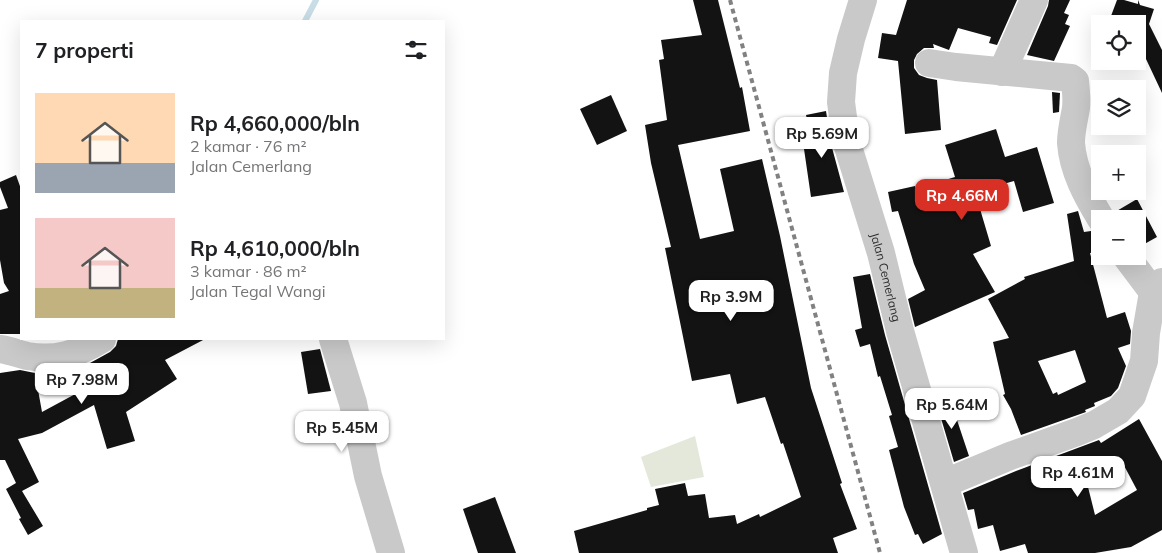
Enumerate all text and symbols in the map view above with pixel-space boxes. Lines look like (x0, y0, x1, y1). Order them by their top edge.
map controls (1091, 15, 1146, 265)
button: locate (1091, 15, 1146, 70)
icon: filters (402, 36, 430, 64)
text: 7 properti (35, 37, 134, 63)
button: layers (1091, 80, 1146, 135)
text: Rp 4,660,000/bln (190, 110, 360, 136)
icon: home (75, 113, 135, 173)
pin: Rp 5.69M (770, 116, 874, 159)
text: Rp 5.69M (786, 123, 858, 143)
text: 2 kamar · 76 m² (190, 136, 307, 156)
button: + (1091, 145, 1146, 200)
text: Jalan Cemerlang (190, 156, 312, 176)
pin: Rp 4.66M (910, 178, 1014, 221)
text: Rp 4.66M (926, 185, 998, 205)
button: − (1091, 210, 1146, 265)
street label: Jalan Cemerlang (868, 231, 905, 323)
text: Rp 4,610,000/bln (190, 235, 360, 261)
icon: home (75, 238, 135, 298)
text: 3 kamar · 86 m² (190, 261, 307, 281)
pin: Rp 3.9M (685, 280, 777, 322)
text: Jalan Tegal Wangi (190, 281, 326, 301)
text: Rp 3.9M (700, 286, 762, 306)
pin: Rp 7.98M (30, 362, 134, 405)
text: Rp 7.98M (46, 369, 118, 389)
pin: Rp 5.64M (900, 388, 1004, 430)
text: Rp 5.64M (916, 394, 988, 414)
pin: Rp 5.45M (290, 410, 394, 453)
text: Rp 5.45M (306, 417, 378, 437)
pin: Rp 4.61M (1026, 456, 1130, 498)
text: Rp 4.61M (1042, 462, 1114, 482)

